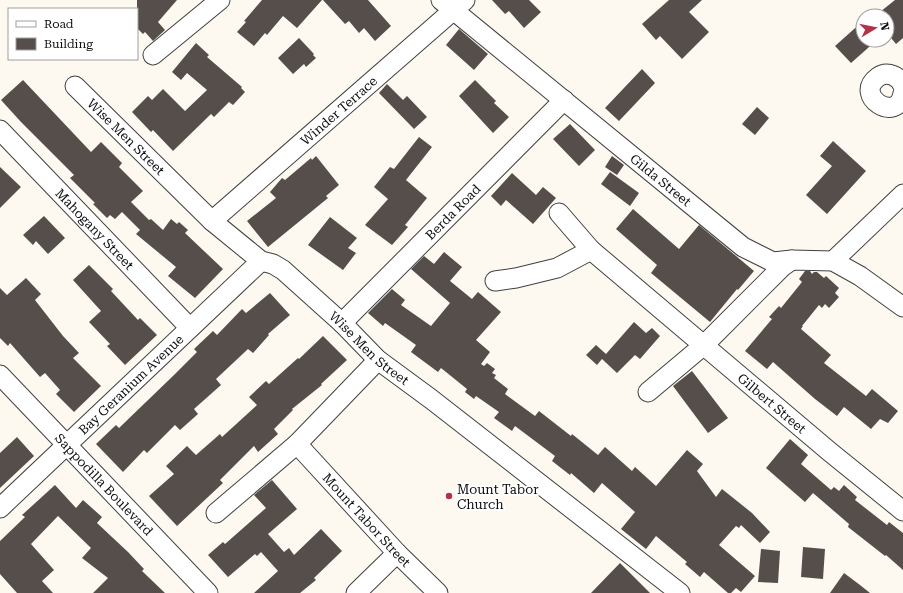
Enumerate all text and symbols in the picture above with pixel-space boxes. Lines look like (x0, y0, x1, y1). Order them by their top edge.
legend (8, 8, 138, 60)
north arrow (855, 8, 895, 48)
text: Road (44, 17, 74, 31)
text: N (877, 21, 892, 32)
text: Building (44, 37, 93, 51)
street label: Winder Terrace (297, 73, 380, 148)
street label: Wise Men Street (84, 96, 168, 178)
street label: Gilda Street (627, 151, 694, 210)
street label: Berda Road (422, 181, 484, 243)
street label: Mahogany Street (52, 186, 137, 273)
street label: Wise Men Street (326, 308, 412, 388)
street label: Bay Geranium Avenue (76, 332, 187, 438)
street label: Gilbert Street (735, 370, 809, 437)
street label: Sappodilla Boulevard (52, 431, 156, 539)
street label: Mount Tabor Street (319, 470, 414, 570)
place label: Mount Tabor Church (457, 482, 539, 512)
marker: Mount Tabor Church (444, 491, 454, 501)

